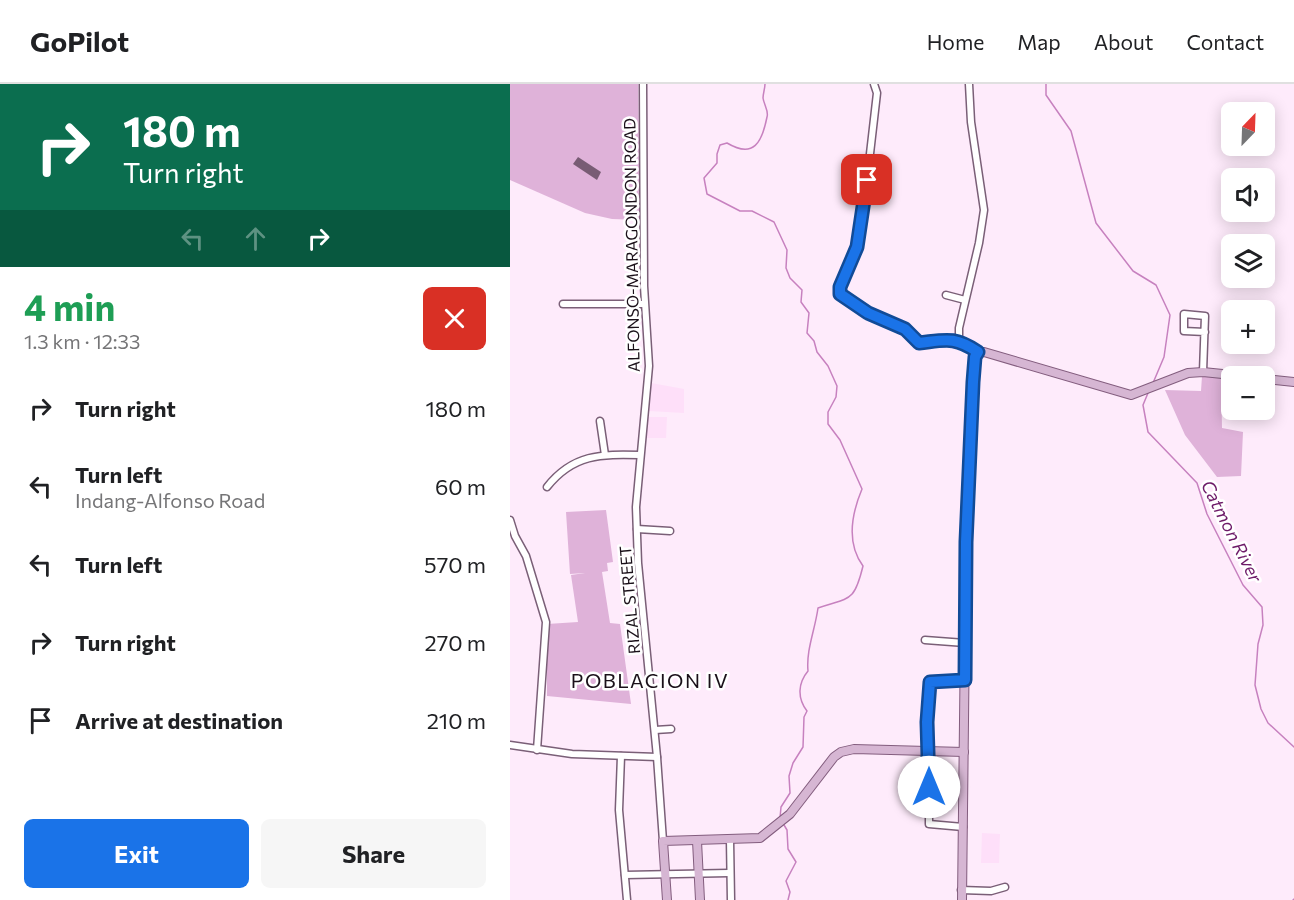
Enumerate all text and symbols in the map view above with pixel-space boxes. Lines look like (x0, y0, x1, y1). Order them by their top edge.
text: GoPilot (30, 24, 129, 58)
text: Home (927, 29, 984, 54)
text: Map (1017, 29, 1061, 54)
text: About (1094, 29, 1153, 54)
text: Contact (1186, 29, 1264, 54)
north arrow (1221, 102, 1275, 156)
map controls (1221, 102, 1275, 420)
text: 180 m (123, 104, 241, 156)
icon: right (24, 108, 102, 186)
street label: ALFONSO-MARAGONDON ROAD (619, 118, 643, 372)
pin (841, 154, 892, 205)
text: Turn right (123, 156, 243, 189)
icon: arrive (850, 163, 883, 196)
button: sound (1221, 168, 1275, 222)
icon: left (176, 222, 209, 255)
icon: ahead (239, 222, 272, 255)
icon: right (302, 222, 335, 255)
button: layers (1221, 234, 1275, 288)
text: 4 min (24, 284, 115, 328)
button: close (423, 287, 486, 350)
button: + (1221, 300, 1275, 354)
text: 1.3 km · 12:33 (24, 329, 140, 353)
button: − (1221, 366, 1275, 420)
icon: right (24, 392, 57, 425)
text: Turn right (75, 395, 176, 422)
text: 180 m (425, 395, 486, 422)
text: Turn left (75, 461, 162, 488)
icon: left (24, 470, 57, 503)
text: 60 m (435, 473, 486, 500)
water label: Catmon River (1197, 476, 1268, 587)
text: Indang-Alfonso Road (75, 488, 265, 512)
street label: RIZAL STREET (615, 545, 643, 655)
icon: left (24, 548, 57, 581)
text: Turn left (75, 551, 162, 578)
text: 570 m (424, 551, 486, 578)
icon: right (24, 626, 57, 659)
text: Turn right (75, 629, 176, 656)
text: 270 m (425, 629, 486, 656)
district label: POBLACION IV (571, 668, 729, 692)
icon: arrive (24, 704, 57, 737)
text: Arrive at destination (75, 707, 283, 734)
text: 210 m (427, 707, 486, 734)
position arrow (897, 755, 961, 819)
button: Exit (24, 819, 249, 888)
button: Share (261, 819, 486, 888)

